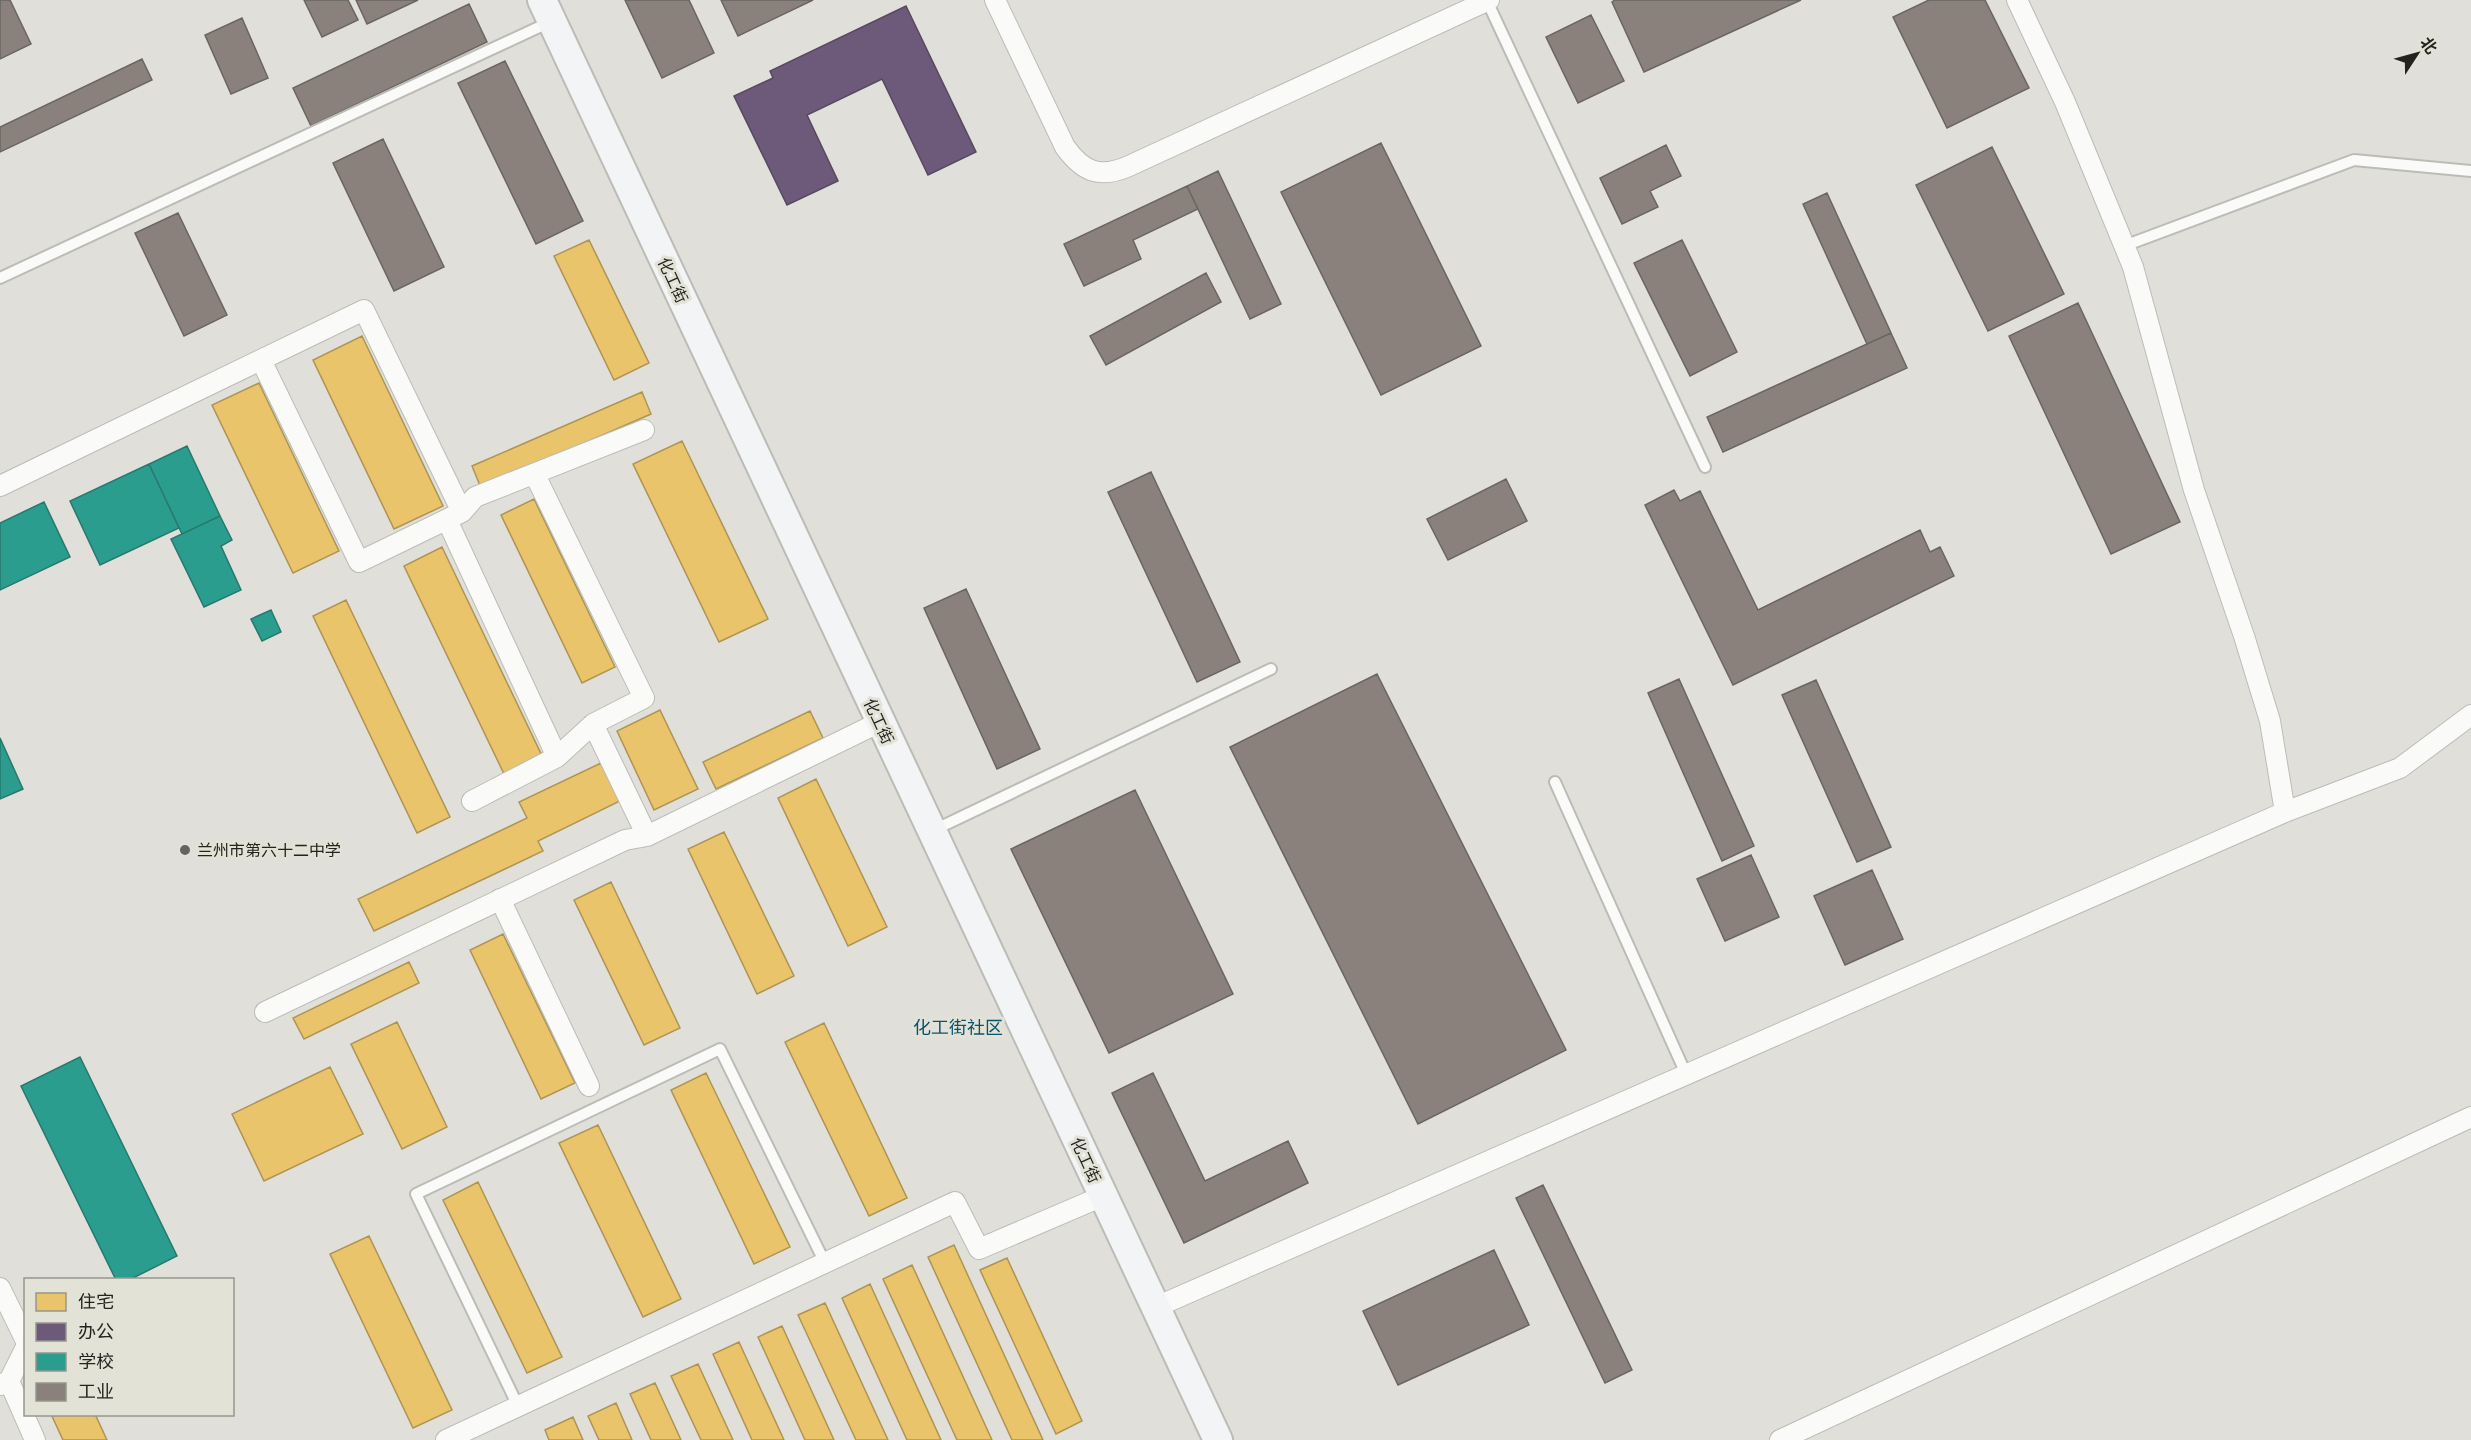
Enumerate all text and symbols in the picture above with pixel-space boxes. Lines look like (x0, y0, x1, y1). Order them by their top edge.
north arrow (2387, 24, 2447, 84)
text: 北 (2416, 33, 2441, 58)
street label: 化工街 (653, 254, 691, 306)
street label: 化工街 (859, 695, 897, 747)
place label: 兰州市第六十二中学 (197, 841, 341, 861)
marker: 兰州市第六十二中学 (178, 843, 192, 857)
district label: 化工街社区 (913, 1017, 1003, 1039)
street label: 化工街 (1066, 1134, 1104, 1186)
legend (24, 1278, 234, 1416)
text: 住宅 (78, 1291, 114, 1313)
text: 办公 (78, 1321, 114, 1343)
text: 学校 (78, 1351, 114, 1373)
text: 工业 (78, 1381, 114, 1403)

